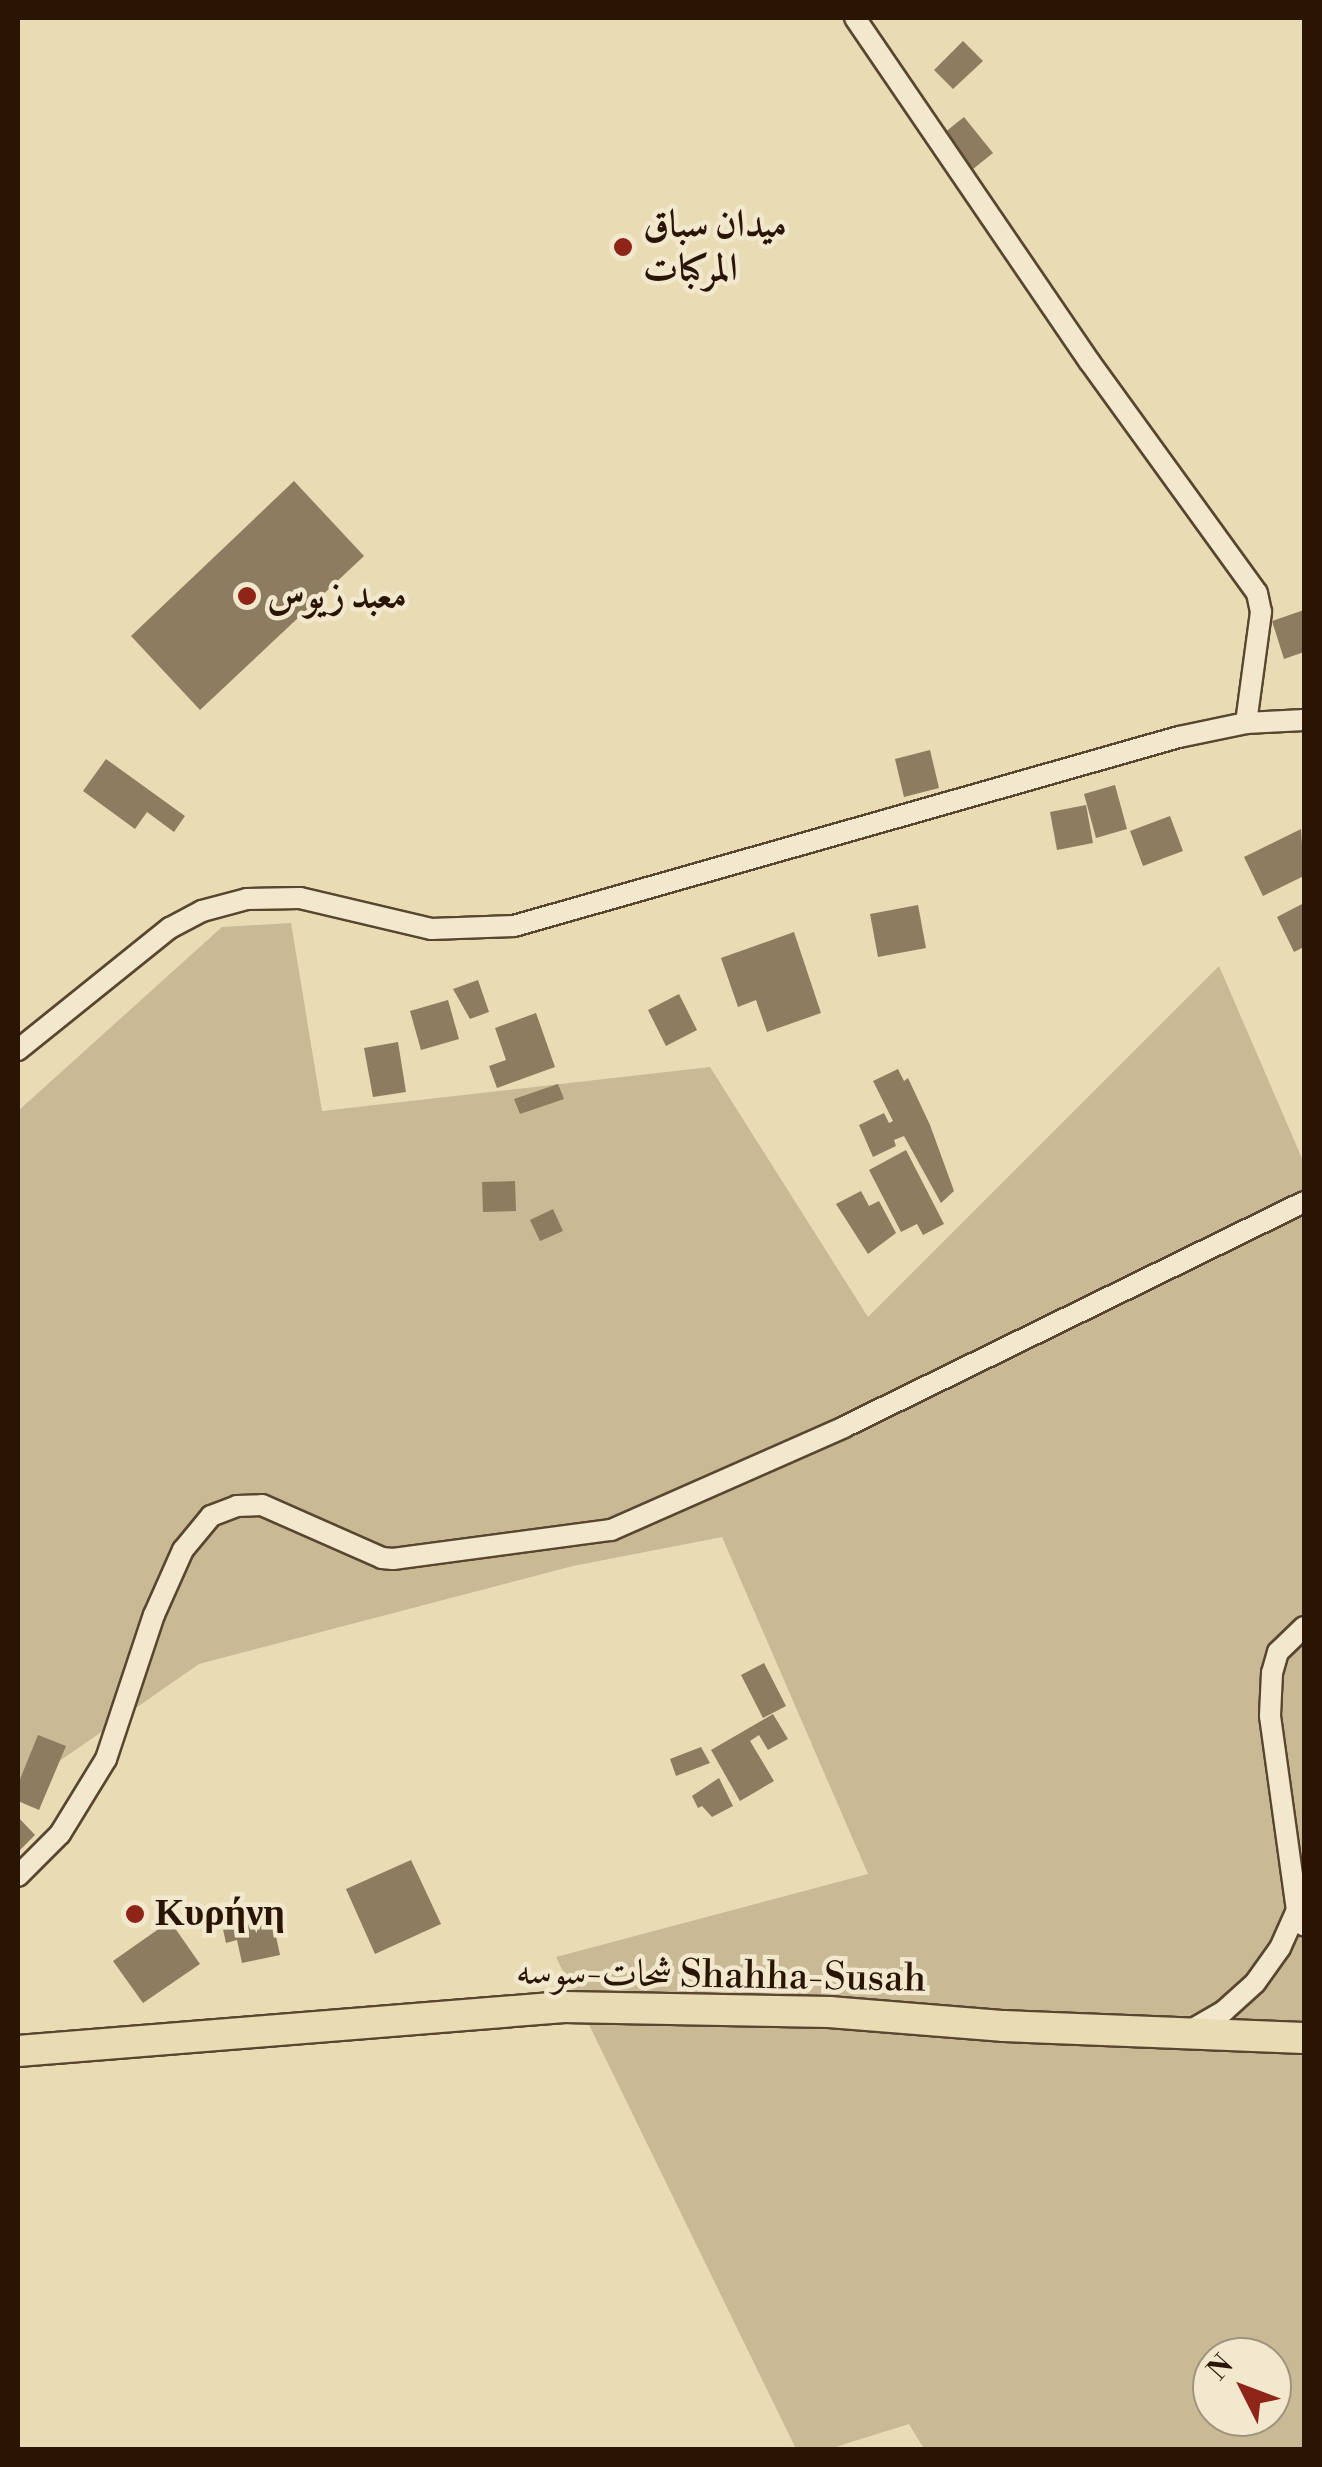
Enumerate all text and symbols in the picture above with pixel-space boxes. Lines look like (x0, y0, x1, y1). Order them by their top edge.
place label: ميدان سباق المركبات (643, 202, 787, 292)
marker: ميدان سباق المركبات (612, 236, 634, 258)
place label: معبد زيوس (267, 573, 407, 619)
marker: معبد زيوس (236, 585, 258, 607)
place label: Κυρήνη (155, 1891, 285, 1937)
marker: Κυρήνη (124, 1903, 146, 1925)
street label: شحات-سوسه Shahha-Susah (516, 1950, 926, 2002)
north arrow (1192, 2337, 1292, 2437)
text: N (1200, 2348, 1241, 2388)

